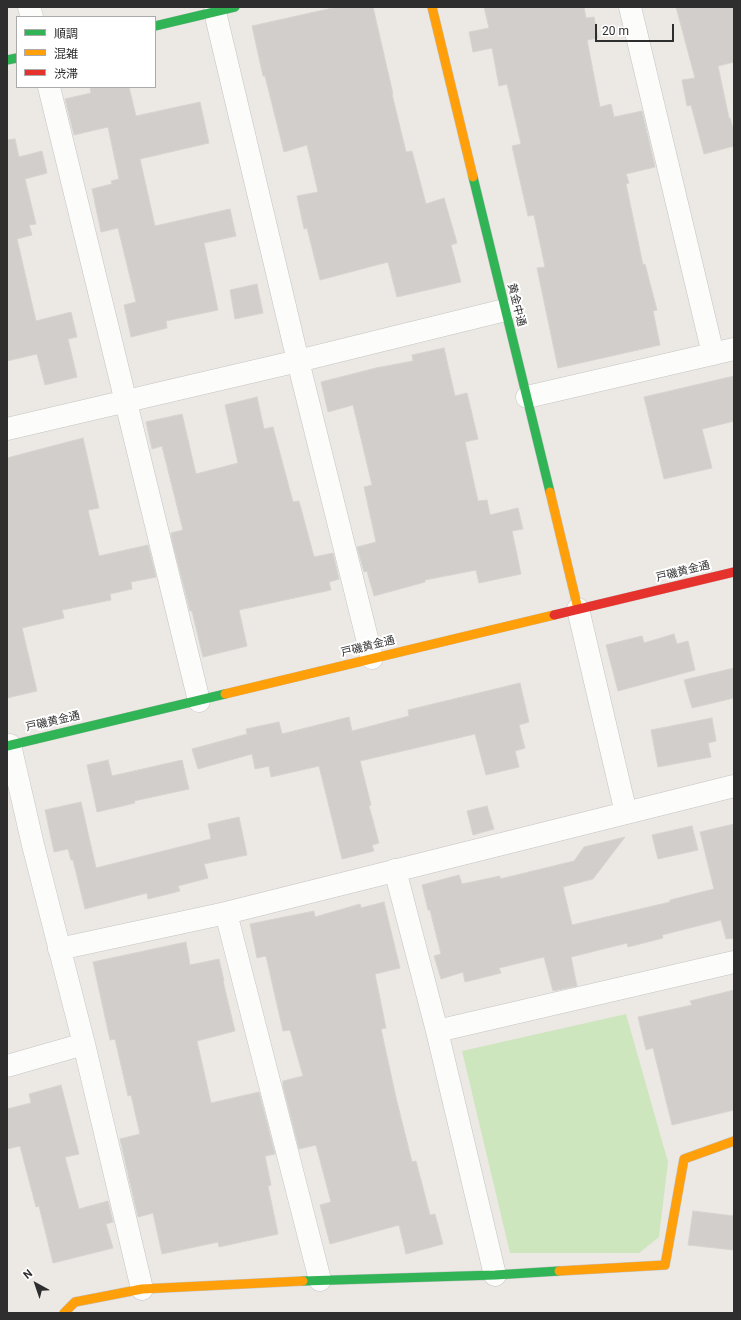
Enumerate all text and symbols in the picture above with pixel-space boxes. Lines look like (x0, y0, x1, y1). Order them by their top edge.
legend (16, 16, 156, 88)
scale bar (597, 16, 676, 42)
text: 20 m (602, 24, 629, 38)
text: 順調 (54, 27, 78, 41)
text: 混雑 (54, 47, 78, 61)
text: 渋滞 (54, 67, 78, 81)
street label: 黄金中通 (504, 282, 528, 328)
street label: 戸磯黄金通 (655, 559, 711, 585)
street label: 戸磯黄金通 (340, 634, 396, 660)
street label: 戸磯黄金通 (25, 709, 81, 735)
north arrow (16, 1264, 56, 1304)
text: N (21, 1267, 35, 1282)

